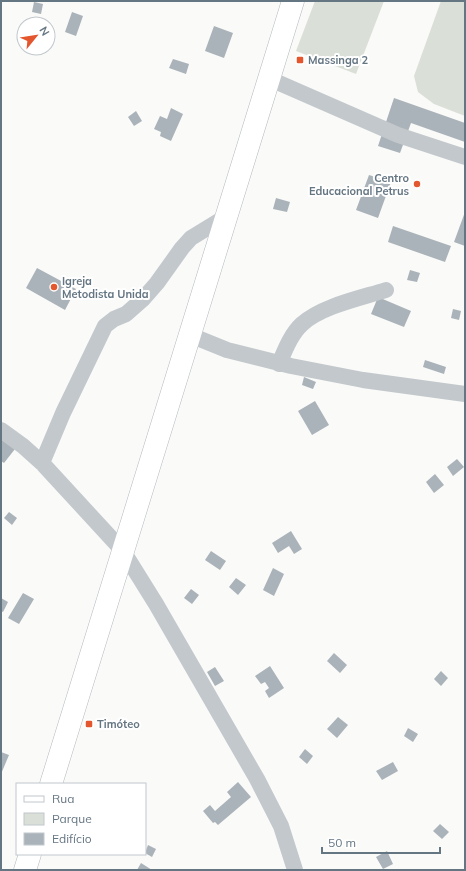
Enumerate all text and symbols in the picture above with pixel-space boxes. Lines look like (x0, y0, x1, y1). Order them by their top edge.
north arrow (16, 16, 56, 56)
text: N (37, 24, 53, 38)
place label: Massinga 2 (308, 53, 369, 67)
marker: Massinga 2 (295, 55, 305, 65)
place label: Centro Educacional Petrus (309, 171, 409, 198)
marker: Centro Educacional Petrus (412, 179, 422, 189)
place label: Igreja Metodista Unida (62, 274, 149, 301)
marker: Igreja Metodista Unida (49, 282, 59, 292)
place label: Timóteo (97, 717, 140, 731)
marker: Timóteo (84, 719, 94, 729)
legend (16, 783, 146, 855)
text: Rua (52, 791, 74, 806)
text: Parque (52, 811, 92, 826)
scale bar (322, 829, 440, 855)
text: Edifício (52, 831, 92, 846)
text: 50 m (328, 835, 356, 850)

